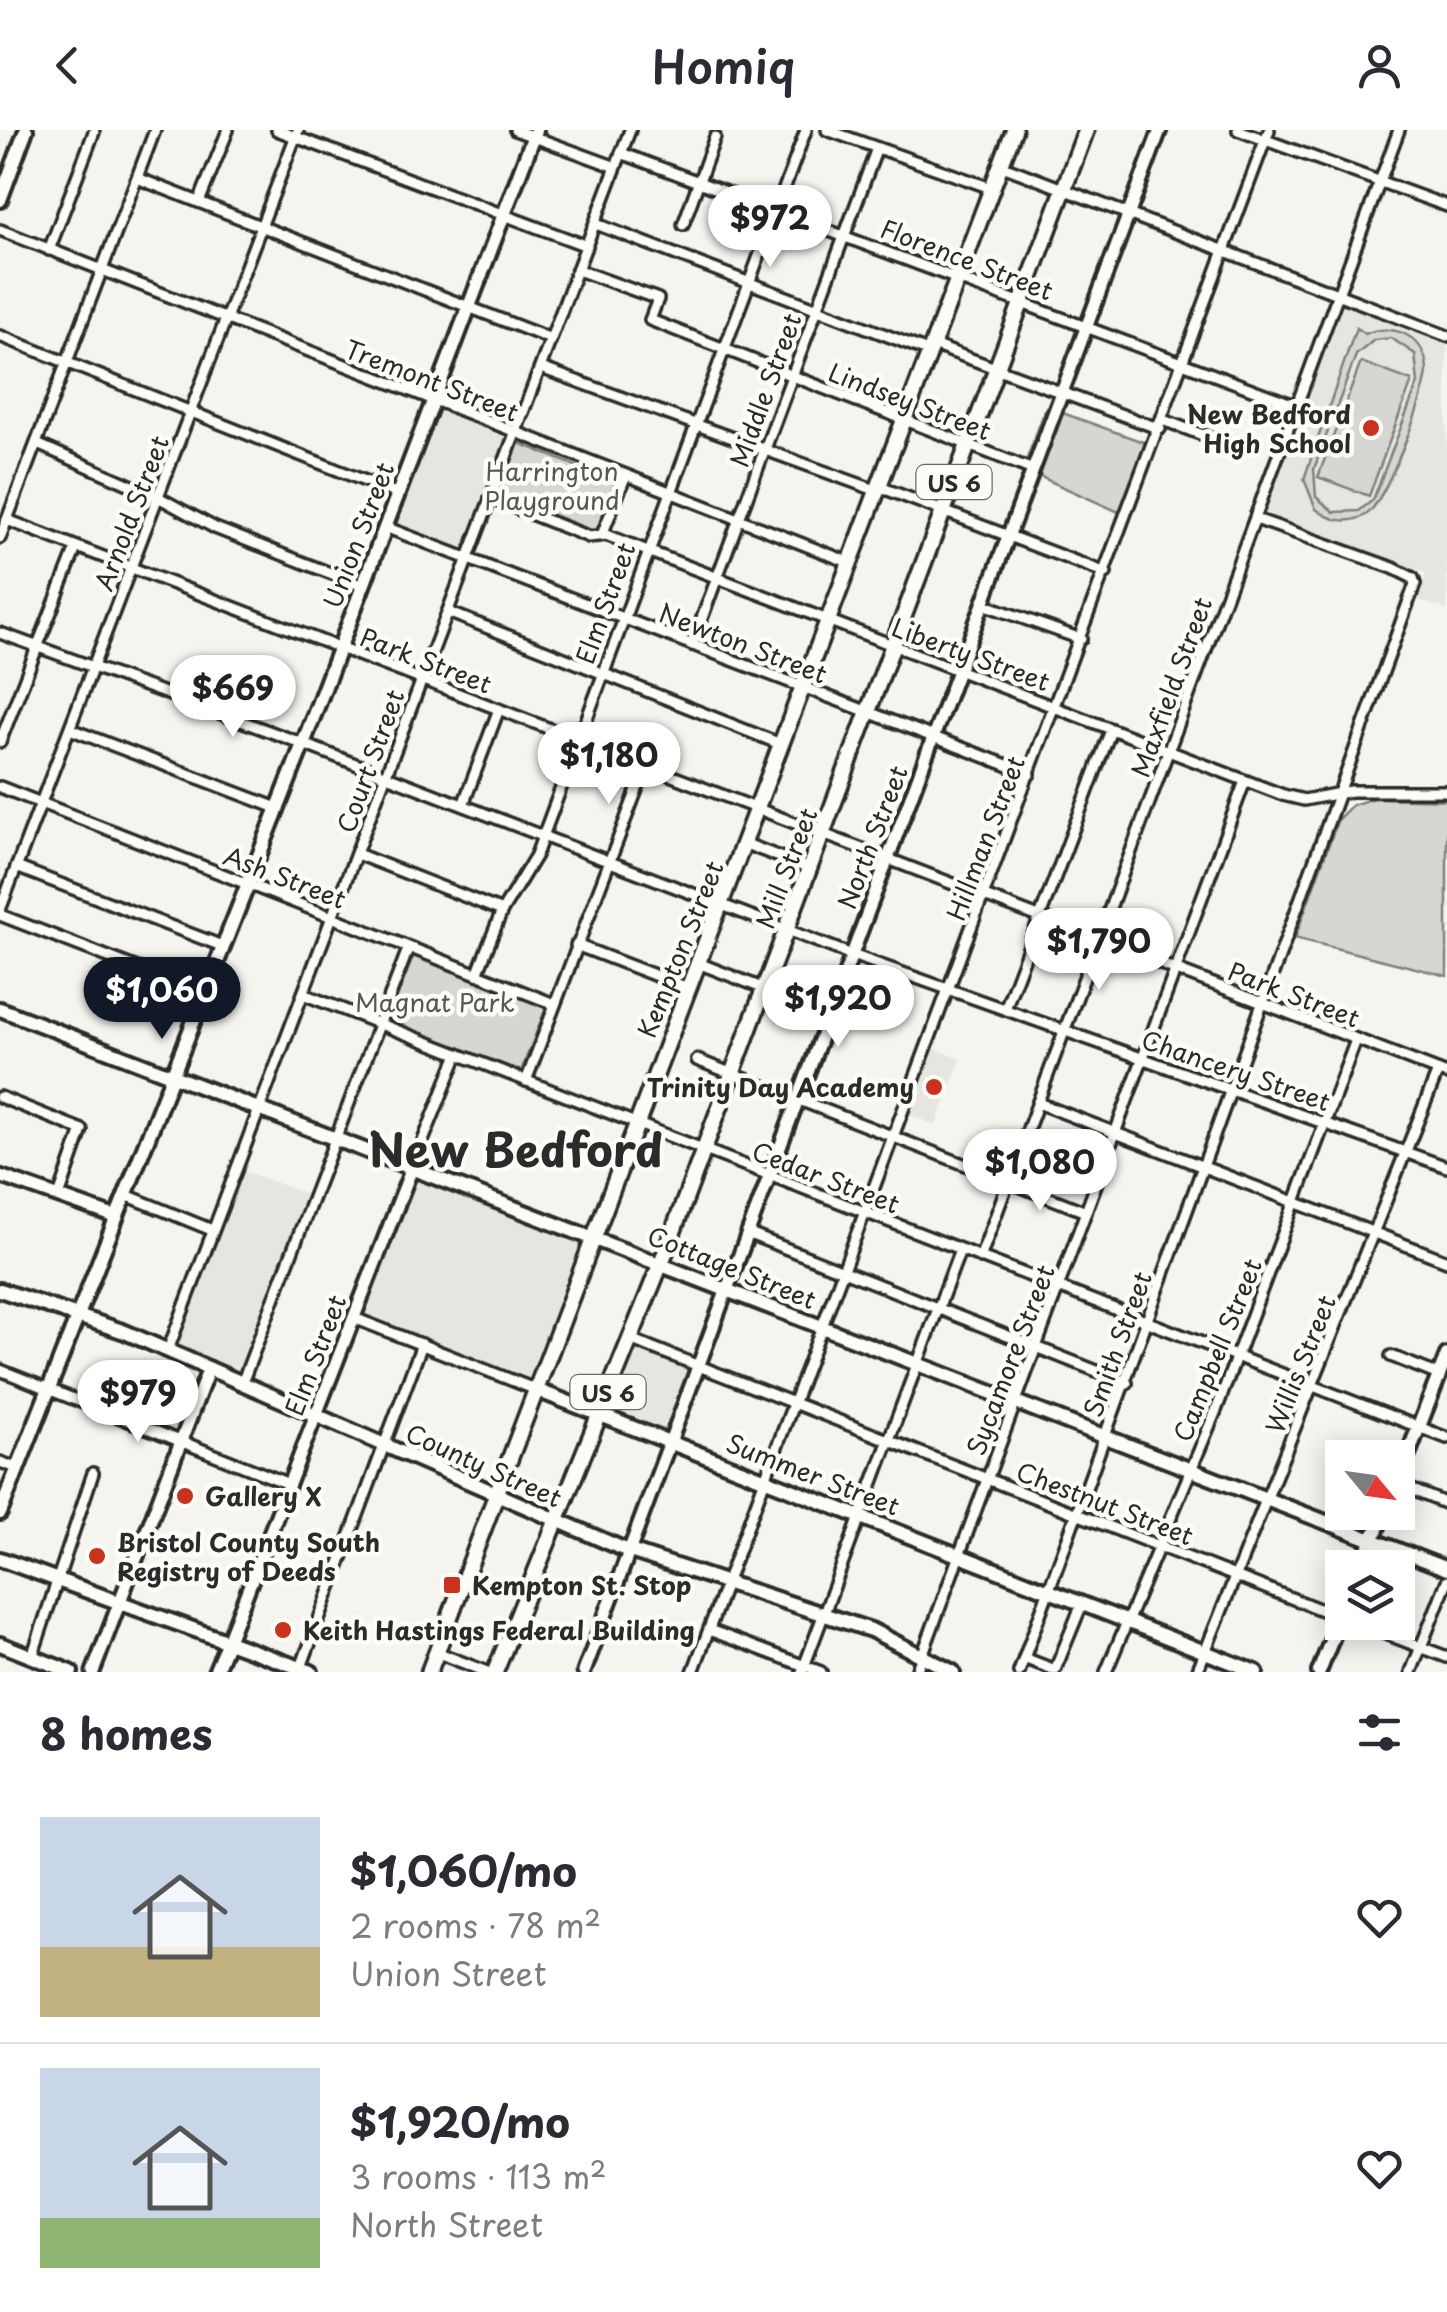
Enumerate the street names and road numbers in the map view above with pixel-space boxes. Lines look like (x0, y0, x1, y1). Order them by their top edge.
street label: Florence Street (875, 209, 1059, 309)
street label: Middle Street (720, 308, 810, 472)
street label: Tremont Street (340, 329, 525, 431)
street label: Lindsey Street (823, 353, 997, 449)
street label: Arnold Street (84, 430, 178, 596)
street label: Union Street (313, 457, 403, 613)
road number: US 6 (916, 465, 992, 499)
street label: Elm Street (565, 537, 645, 669)
street label: Maxfield Street (1121, 592, 1221, 782)
street label: Newton Street (653, 593, 833, 693)
street label: Liberty Street (887, 608, 1055, 700)
street label: Park Street (355, 618, 497, 703)
street label: Court Street (326, 684, 414, 838)
street label: Hillman Street (936, 750, 1034, 926)
street label: North Street (827, 760, 917, 914)
street label: Mill Street (746, 802, 826, 934)
street label: Ash Street (218, 836, 352, 918)
street label: Kempton Street (627, 855, 733, 1043)
street label: Park Street (1223, 952, 1365, 1037)
street label: Chancery Street (1136, 1020, 1336, 1120)
street label: Cedar Street (747, 1131, 905, 1223)
street label: Cottage Street (642, 1216, 822, 1318)
street label: Campbell Street (1163, 1253, 1271, 1447)
street label: Sycamore Street (956, 1259, 1064, 1461)
street label: Smith Street (1073, 1266, 1161, 1422)
street label: Elm Street (275, 1289, 355, 1421)
street label: Willis Street (1255, 1289, 1345, 1439)
road number: US 6 (570, 1375, 646, 1409)
street label: County Street (400, 1414, 568, 1516)
street label: Summer Street (721, 1423, 905, 1525)
street label: Chestnut Street (1011, 1452, 1199, 1554)

